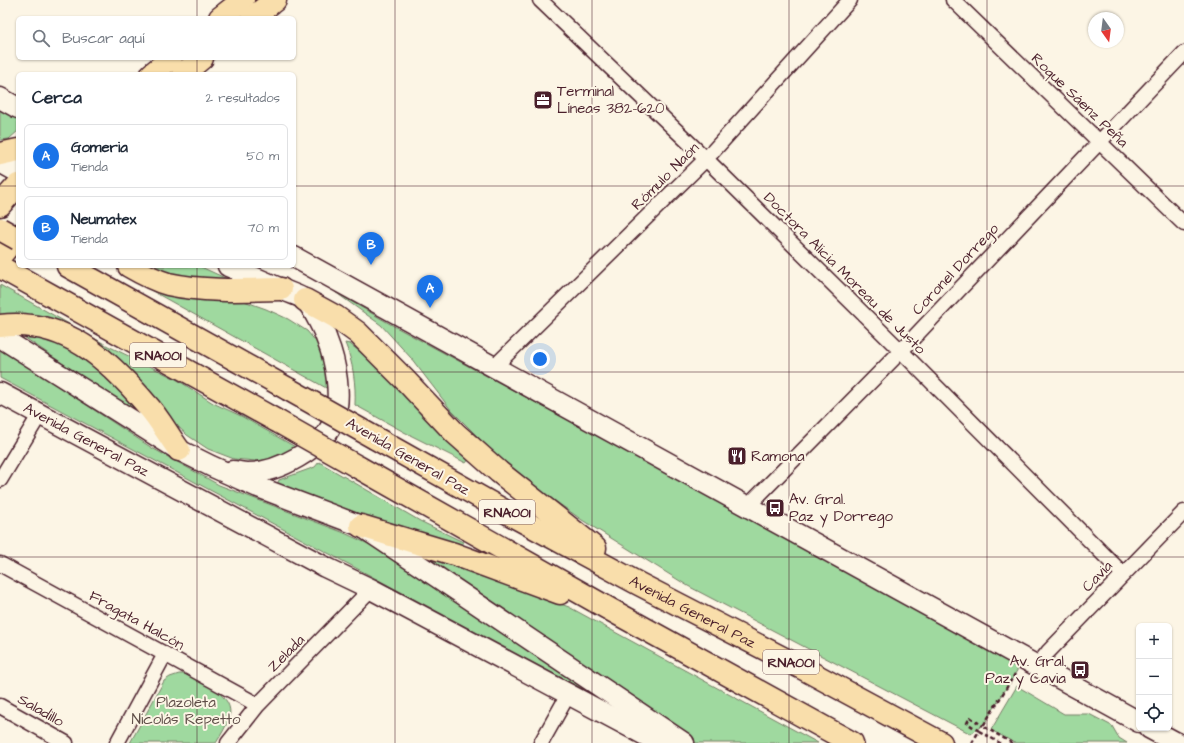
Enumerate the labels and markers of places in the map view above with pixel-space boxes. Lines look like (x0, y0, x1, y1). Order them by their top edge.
place label: Terminal Líneas 382-620 (557, 81, 665, 119)
office icon: Terminal Líneas 382-620 (532, 89, 554, 111)
pin: B (358, 232, 384, 265)
pin: A (417, 275, 443, 308)
restaurant icon: Ramona (726, 445, 748, 467)
place label: Ramona (751, 446, 805, 467)
place label: Av. Gral. Paz y Dorrego (789, 489, 893, 528)
bus stop icon: Av. Gral. Paz y Dorrego (764, 497, 786, 519)
place label: Av. Gral. Paz y Cavia (985, 651, 1066, 690)
bus stop icon: Av. Gral. Paz y Cavia (1069, 659, 1091, 681)

